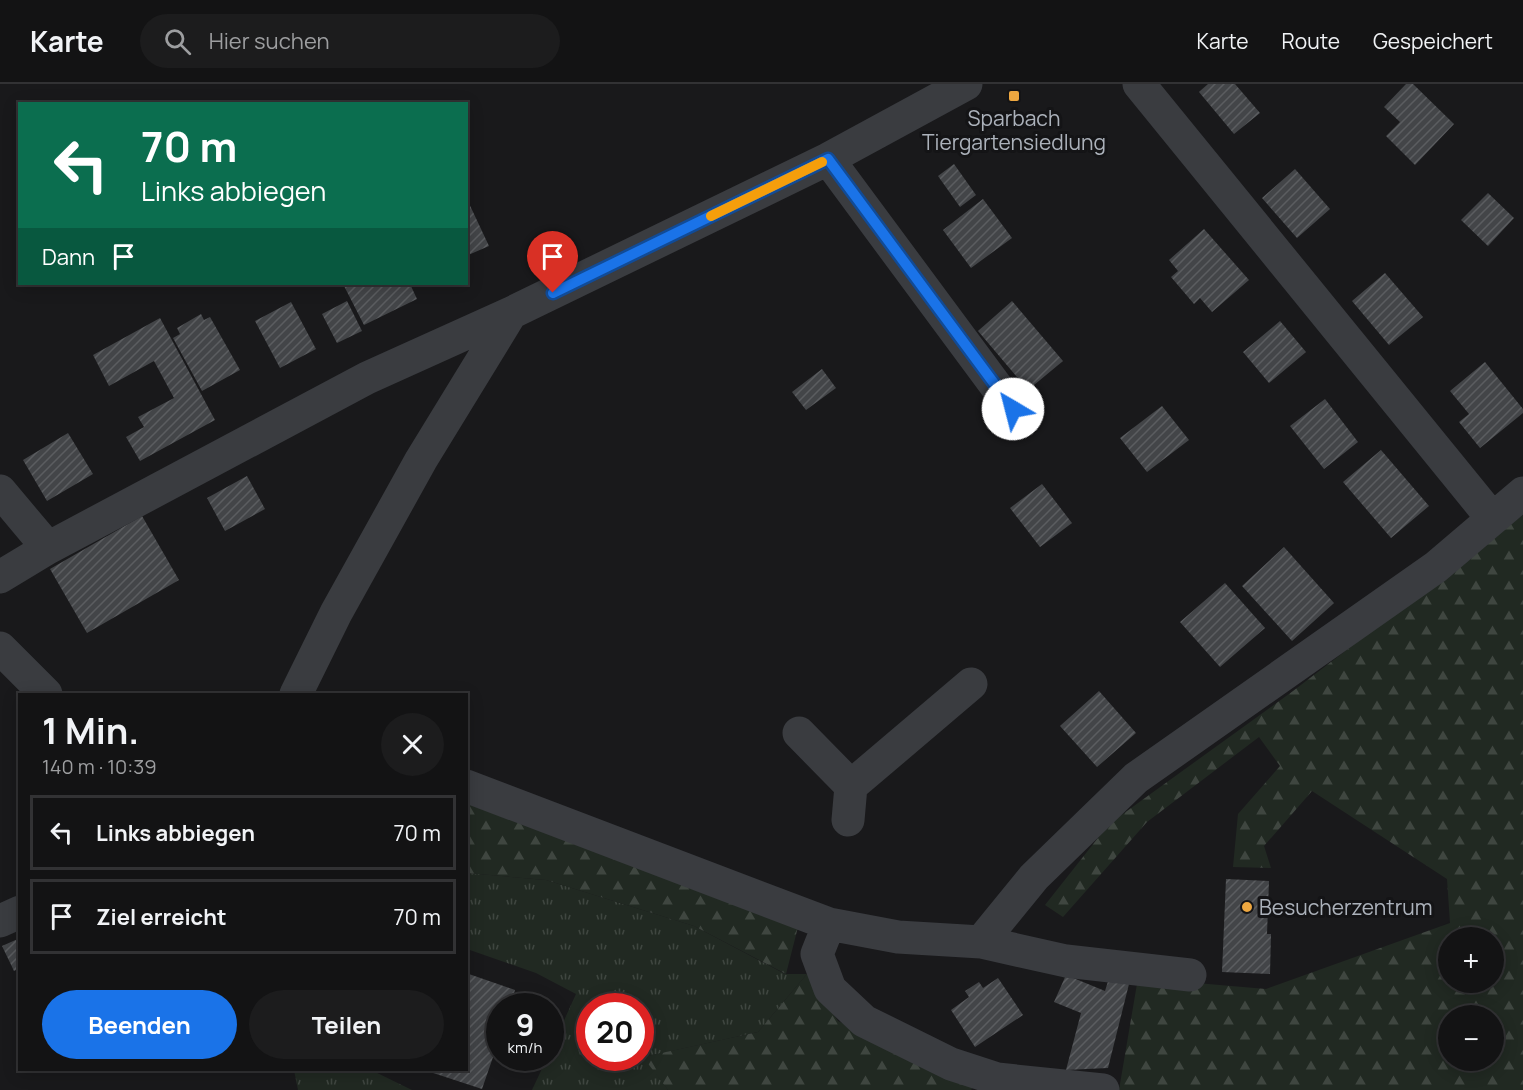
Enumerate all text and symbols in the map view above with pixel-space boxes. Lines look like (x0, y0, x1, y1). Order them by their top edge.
search box (140, 14, 560, 68)
text: Karte (30, 22, 104, 60)
icon: search (161, 25, 194, 58)
text: Hier suchen (209, 26, 330, 56)
text: Karte (1197, 27, 1249, 55)
text: Route (1282, 27, 1340, 55)
text: Gespeichert (1373, 27, 1493, 55)
marker: Sparbach Tiergartensiedlung (1007, 89, 1021, 103)
place label: Sparbach Tiergartensiedlung (922, 104, 1106, 156)
text: 70 m (141, 117, 237, 175)
icon: left (42, 126, 120, 204)
text: Links abbiegen (141, 172, 326, 209)
pin (527, 231, 578, 293)
icon: arrive (107, 240, 140, 273)
icon: arrive (536, 240, 569, 273)
text: Dann (42, 242, 95, 272)
position arrow (981, 377, 1045, 441)
text: 1 Min. (42, 706, 139, 755)
button: close (381, 713, 444, 776)
text: 140 m · 10:39 (42, 753, 157, 780)
icon: left (45, 816, 78, 849)
text: Links abbiegen (96, 818, 255, 848)
text: 70 m (393, 818, 441, 848)
place label: Besucherzentrum (1259, 893, 1433, 921)
icon: arrive (45, 900, 78, 933)
marker: Besucherzentrum (1240, 900, 1254, 914)
text: Ziel erreicht (96, 902, 227, 932)
text: 70 m (393, 902, 441, 932)
map controls (1438, 927, 1504, 1071)
button: + (1438, 927, 1504, 993)
button: Beenden (42, 990, 237, 1059)
button: Teilen (249, 990, 444, 1059)
speed limit sign: 20 (576, 993, 654, 1071)
text: 9 (516, 1004, 534, 1045)
button: − (1438, 1005, 1504, 1071)
text: km/h (508, 1037, 542, 1058)

